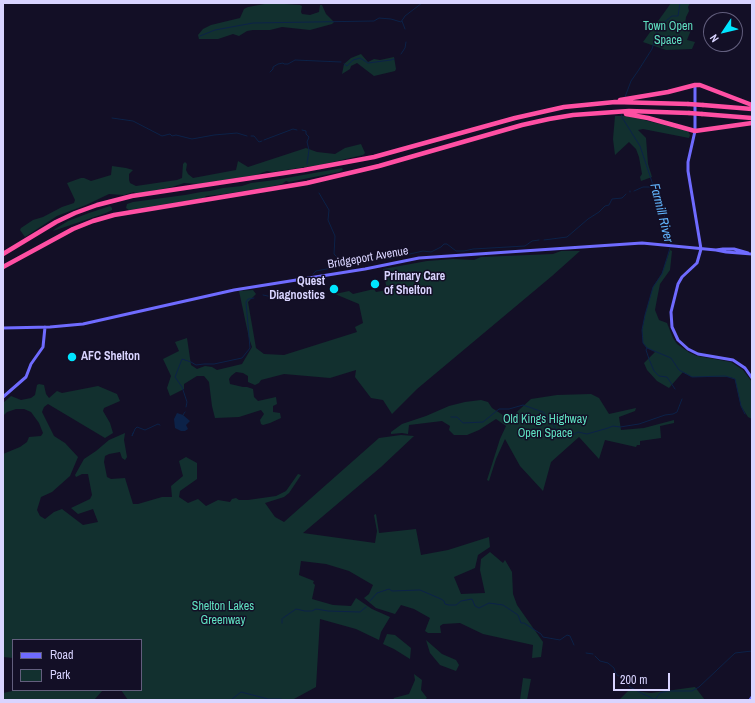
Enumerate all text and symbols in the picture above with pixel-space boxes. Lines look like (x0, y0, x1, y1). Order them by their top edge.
north arrow (703, 12, 743, 52)
park label: Town Open Space (643, 20, 693, 48)
text: N (706, 32, 722, 45)
water label: Farmill River (646, 182, 676, 244)
street label: Bridgeport Avenue (326, 244, 410, 272)
place label: Primary Care of Shelton (384, 270, 445, 298)
place label: Quest Diagnostics (269, 275, 325, 303)
marker: Primary Care of Shelton (369, 278, 381, 290)
marker: Quest Diagnostics (328, 283, 340, 295)
place label: AFC Shelton (81, 350, 140, 364)
marker: AFC Shelton (66, 351, 78, 363)
park label: Old Kings Highway Open Space (503, 413, 587, 441)
park label: Shelton Lakes Greenway (192, 600, 254, 628)
legend (12, 639, 142, 691)
text: Road (50, 647, 74, 663)
scale bar (615, 665, 672, 691)
text: Park (50, 667, 70, 683)
text: 200 m (620, 672, 647, 688)

